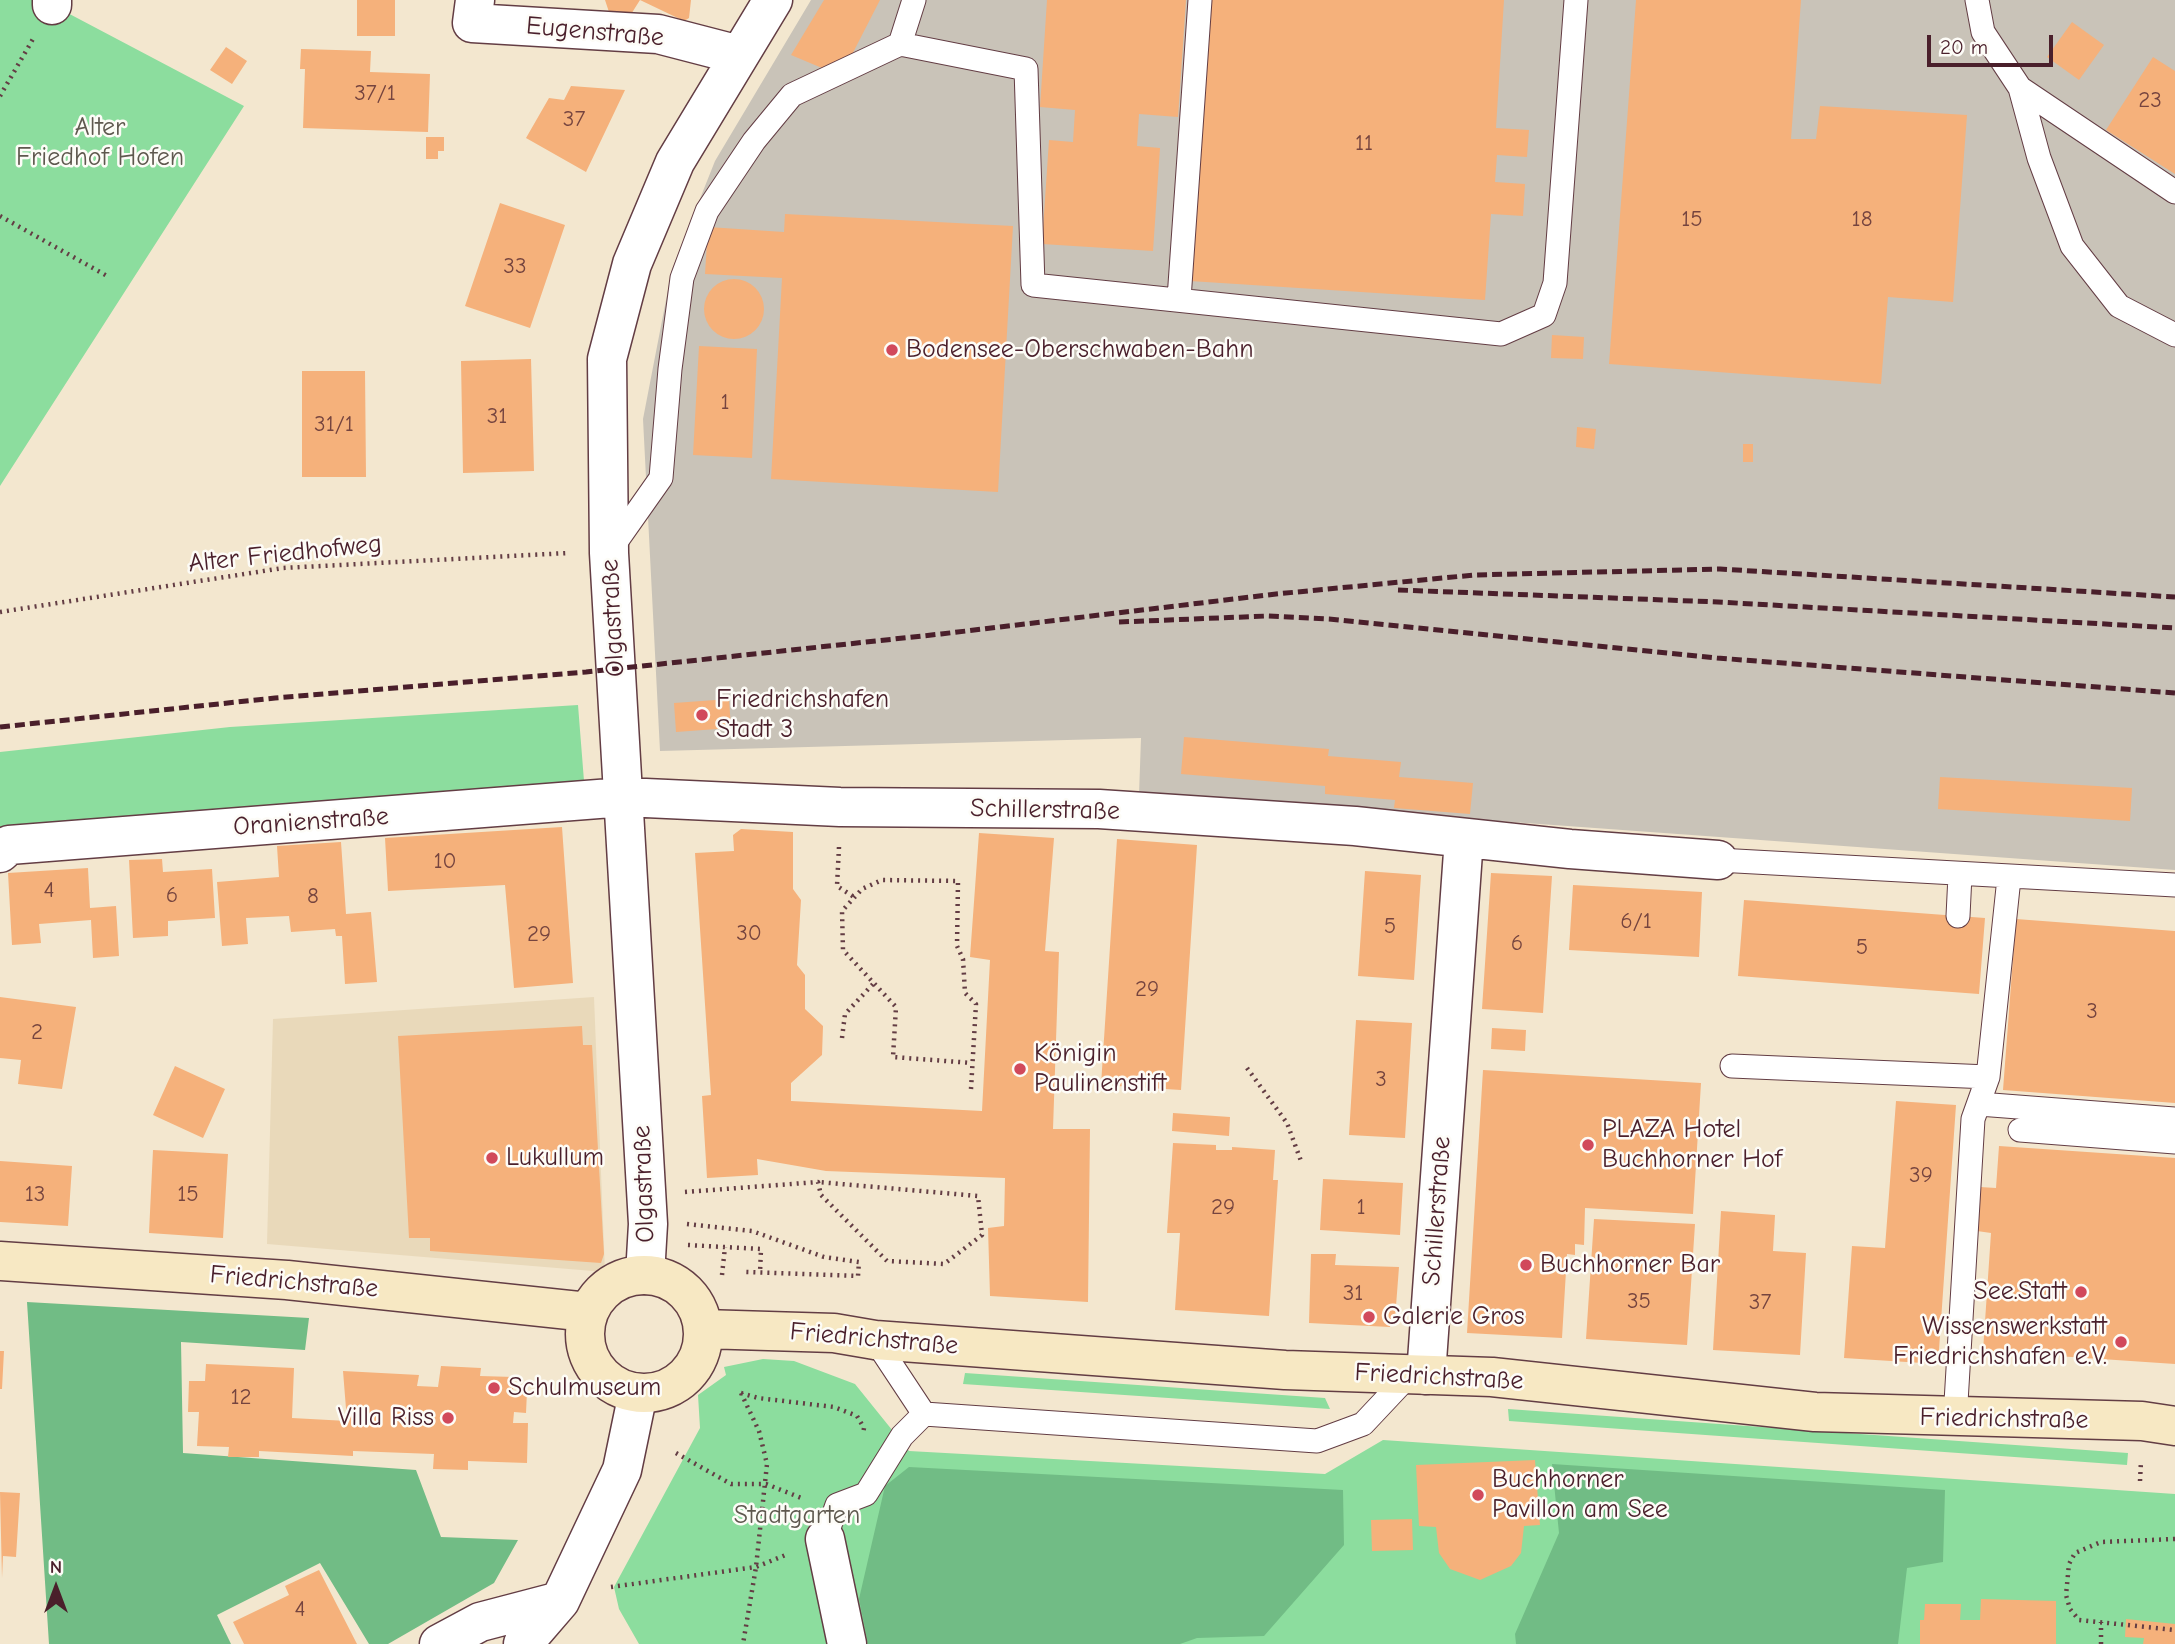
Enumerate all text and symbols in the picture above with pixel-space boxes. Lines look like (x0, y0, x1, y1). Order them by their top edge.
street label: Eugenstraße (525, 10, 665, 54)
scale bar (1930, 21, 2056, 65)
text: 20 m (1940, 35, 1988, 59)
house number: 37/1 (354, 79, 396, 107)
house number: 23 (2138, 86, 2162, 114)
house number: 37 (563, 105, 585, 133)
park label: Alter Friedhof Hofen (16, 112, 184, 174)
house number: 11 (1355, 129, 1373, 157)
house number: 15 (1681, 205, 1703, 233)
house number: 18 (1852, 205, 1872, 233)
house number: 33 (503, 252, 527, 280)
place label: Bodensee-Oberschwaben-Bahn (906, 334, 1254, 366)
marker: Bodensee-Oberschwaben-Bahn (884, 342, 900, 358)
house number: 1 (720, 388, 730, 416)
house number: 31 (487, 402, 507, 430)
house number: 31/1 (314, 410, 354, 438)
street label: Alter Friedhofweg (187, 528, 383, 580)
street label: Olgastraße (594, 558, 632, 678)
place label: Friedrichshafen Stadt 3 (716, 684, 889, 746)
marker: Friedrichshafen Stadt 3 (694, 707, 710, 723)
street label: Schillerstraße (970, 793, 1120, 827)
street label: Oranienstraße (232, 801, 390, 843)
house number: 10 (433, 847, 457, 875)
house number: 4 (43, 876, 55, 904)
house number: 6 (166, 881, 178, 909)
house number: 8 (307, 882, 319, 910)
house number: 6/1 (1620, 907, 1652, 935)
house number: 5 (1384, 912, 1396, 940)
house number: 30 (736, 919, 762, 947)
house number: 29 (527, 920, 551, 948)
house number: 6 (1511, 929, 1523, 957)
house number: 5 (1856, 933, 1868, 961)
house number: 29 (1135, 975, 1159, 1003)
house number: 3 (2086, 997, 2098, 1025)
house number: 2 (31, 1018, 43, 1046)
place label: Königin Paulinenstift (1034, 1038, 1166, 1100)
marker: Königin Paulinenstift (1012, 1061, 1028, 1077)
house number: 3 (1375, 1065, 1387, 1093)
place label: PLAZA Hotel Buchhorner Hof (1602, 1114, 1782, 1176)
street label: Olgastraße (626, 1125, 662, 1243)
street label: Schillerstraße (1416, 1135, 1458, 1287)
marker: PLAZA Hotel Buchhorner Hof (1580, 1137, 1596, 1153)
place label: Lukullum (506, 1142, 604, 1174)
marker: Lukullum (484, 1150, 500, 1166)
house number: 39 (1909, 1161, 1933, 1189)
house number: 13 (25, 1180, 45, 1208)
house number: 15 (177, 1180, 199, 1208)
house number: 29 (1211, 1193, 1235, 1221)
house number: 1 (1356, 1193, 1366, 1221)
place label: Buchhorner Bar (1540, 1249, 1720, 1281)
marker: Buchhorner Bar (1518, 1257, 1534, 1273)
street label: Friedrichstraße (209, 1259, 379, 1305)
place label: See.Statt (1973, 1276, 2067, 1308)
house number: 31 (1343, 1279, 1363, 1307)
marker: See.Statt (2073, 1284, 2089, 1300)
house number: 35 (1627, 1287, 1651, 1315)
house number: 37 (1749, 1288, 1771, 1316)
place label: Galerie Gros (1383, 1301, 1525, 1333)
marker: Galerie Gros (1361, 1309, 1377, 1325)
place label: Wissenswerkstatt Friedrichshafen e.V. (1893, 1311, 2107, 1372)
street label: Friedrichstraße (789, 1316, 959, 1362)
marker: Wissenswerkstatt Friedrichshafen e.V. (2113, 1334, 2129, 1350)
street label: Friedrichstraße (1354, 1357, 1524, 1397)
place label: Schulmuseum (508, 1372, 661, 1404)
marker: Schulmuseum (486, 1380, 502, 1396)
house number: 12 (230, 1383, 252, 1411)
place label: Villa Riss (338, 1402, 434, 1434)
street label: Friedrichstraße (1919, 1402, 2089, 1436)
marker: Villa Riss (440, 1410, 456, 1426)
place label: Buchhorner Pavillon am See (1492, 1464, 1668, 1526)
marker: Buchhorner Pavillon am See (1470, 1487, 1486, 1503)
park label: Stadtgarten (734, 1500, 860, 1532)
north arrow (21, 1553, 91, 1623)
text: N (50, 1556, 62, 1578)
house number: 4 (294, 1595, 306, 1623)

